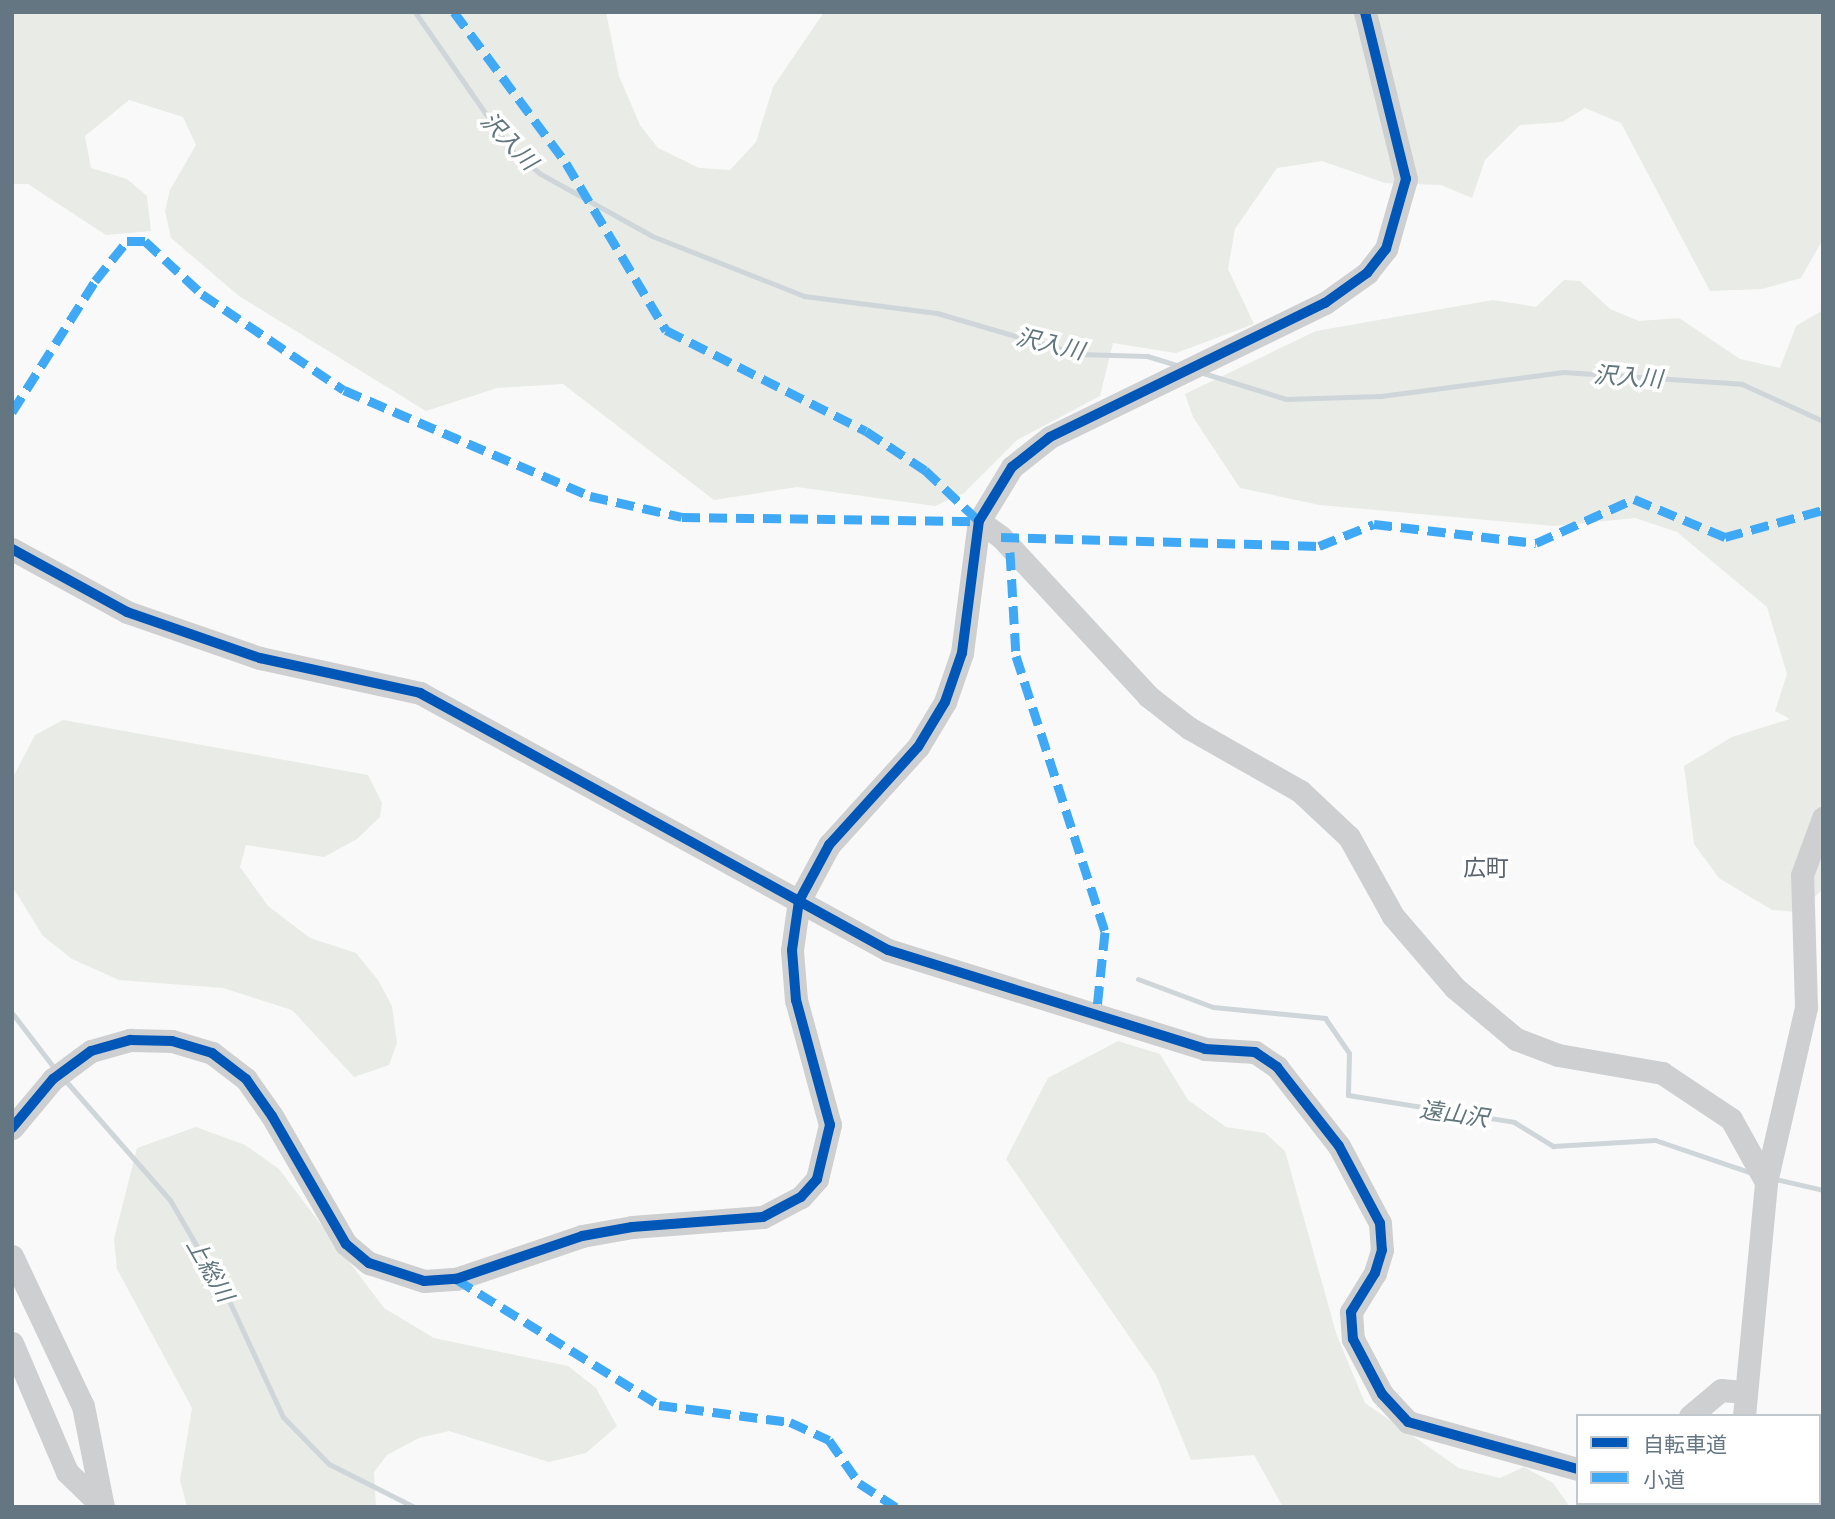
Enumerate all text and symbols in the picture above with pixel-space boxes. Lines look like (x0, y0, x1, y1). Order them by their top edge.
water label: 沢入川 (475, 107, 543, 175)
water label: 沢入川 (1013, 323, 1087, 365)
water label: 沢入川 (1593, 361, 1663, 393)
district label: 広町 (1463, 854, 1509, 882)
water label: 遠山沢 (1418, 1096, 1490, 1132)
water label: 上総川 (181, 1233, 239, 1307)
legend (1576, 1414, 1821, 1505)
text: 自転車道 (1643, 1431, 1727, 1457)
text: 小道 (1643, 1466, 1685, 1492)

